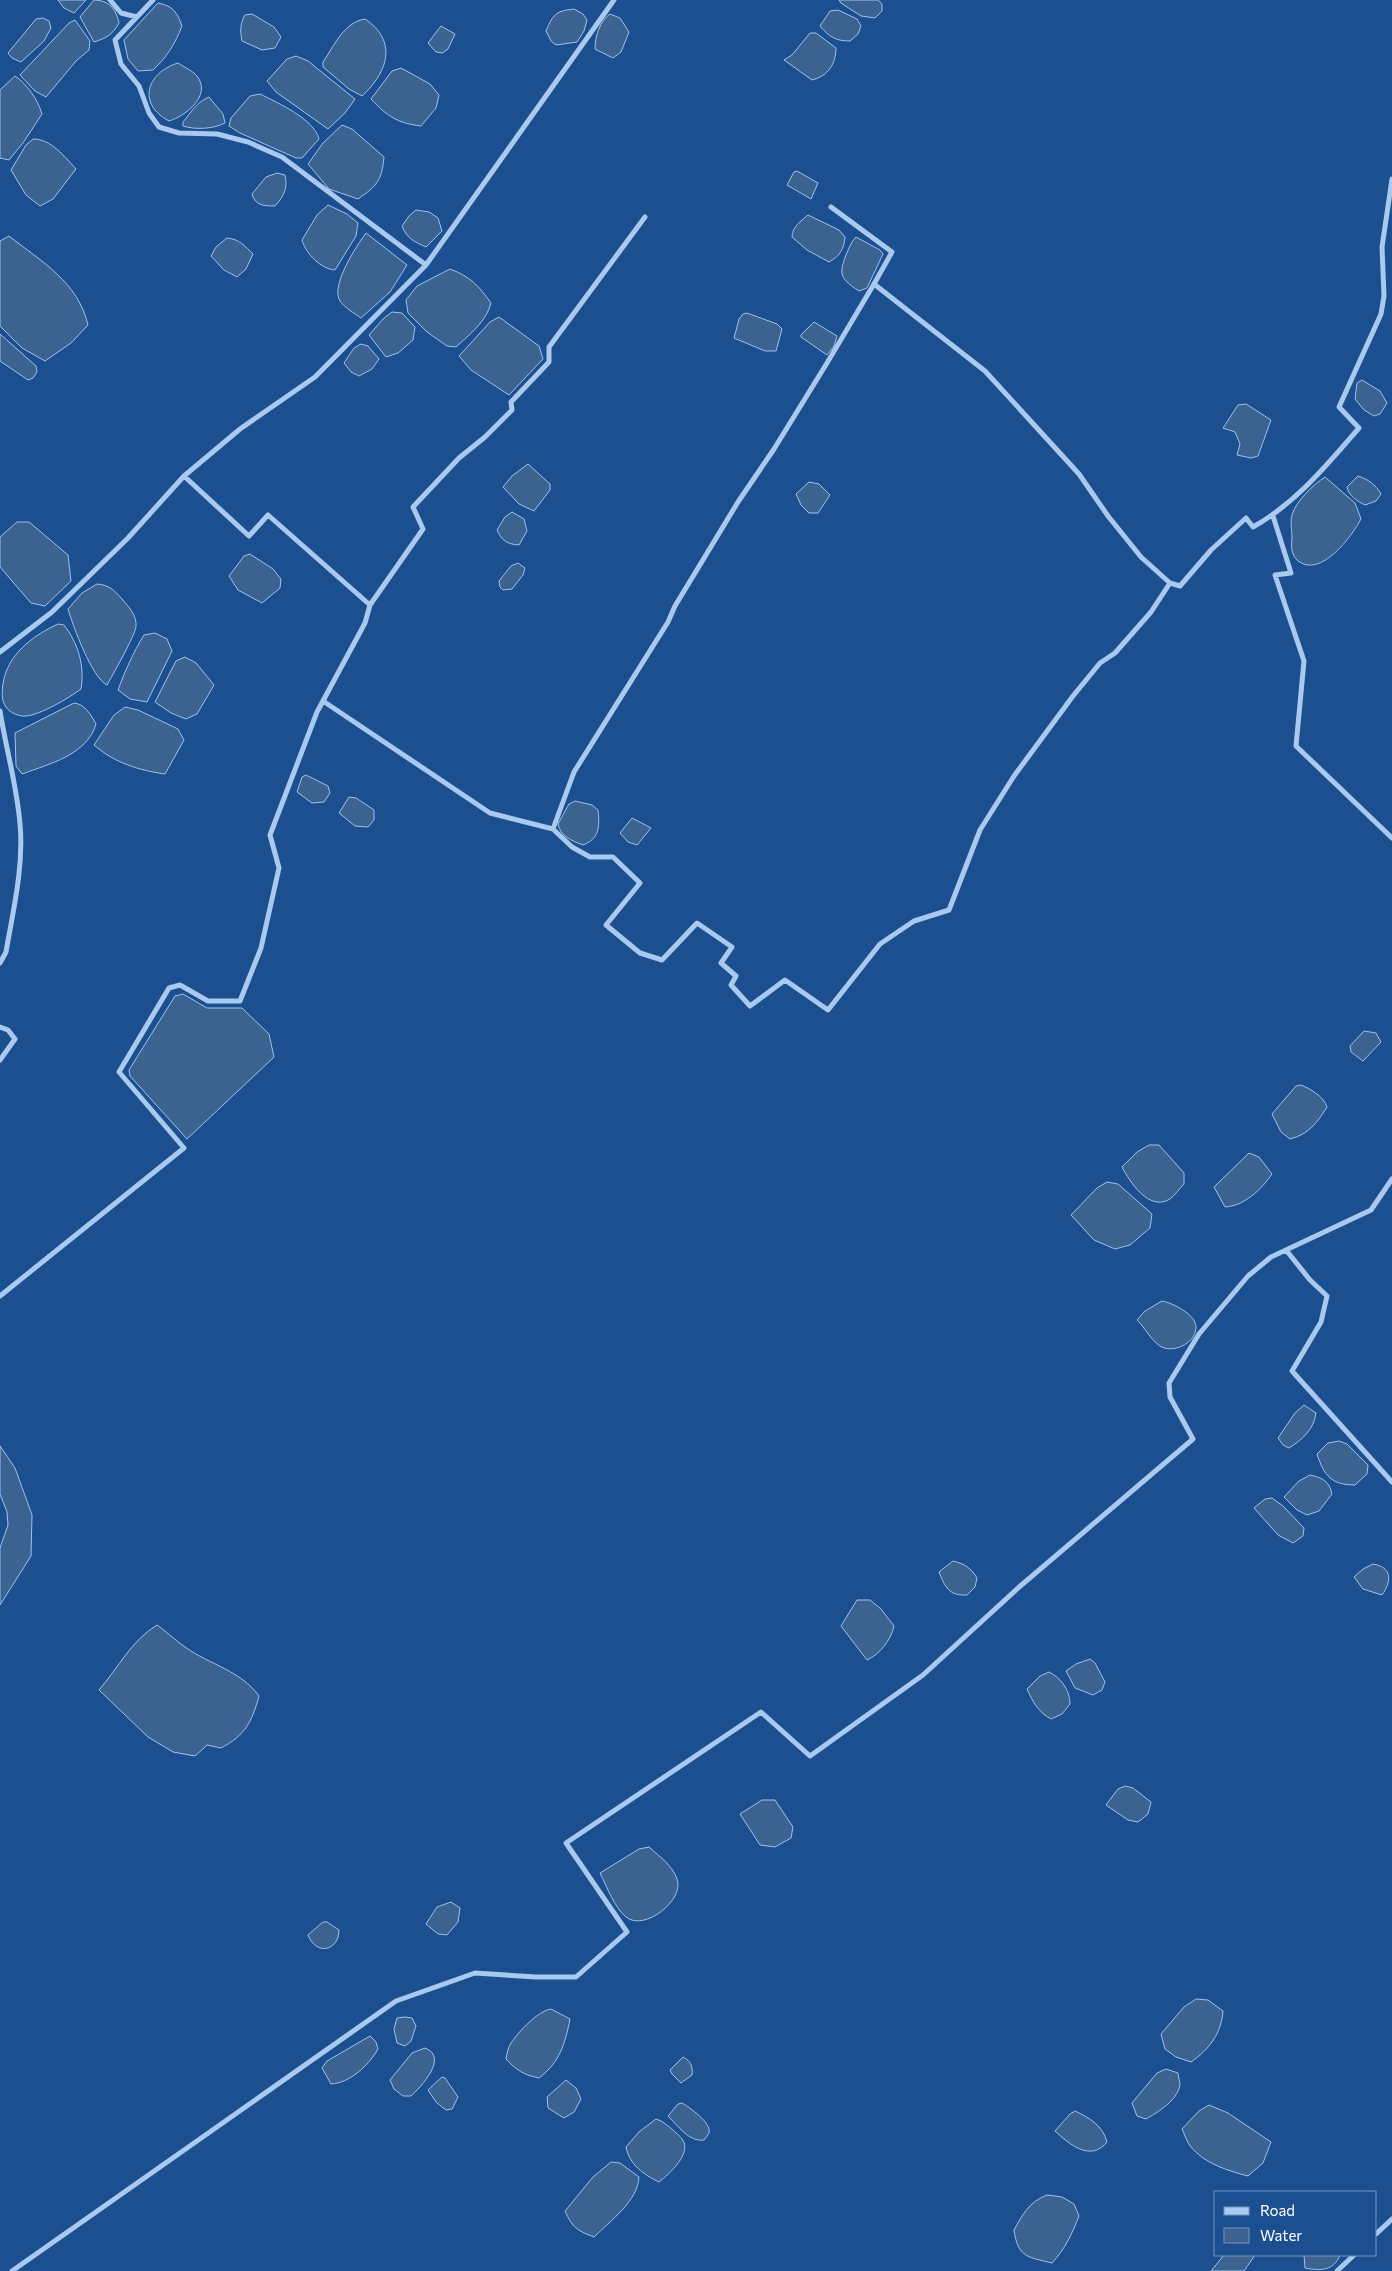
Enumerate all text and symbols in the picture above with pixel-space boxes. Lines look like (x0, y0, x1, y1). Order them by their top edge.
legend (1214, 2191, 1377, 2256)
text: Road (1260, 2201, 1295, 2219)
text: Water (1260, 2226, 1302, 2244)

